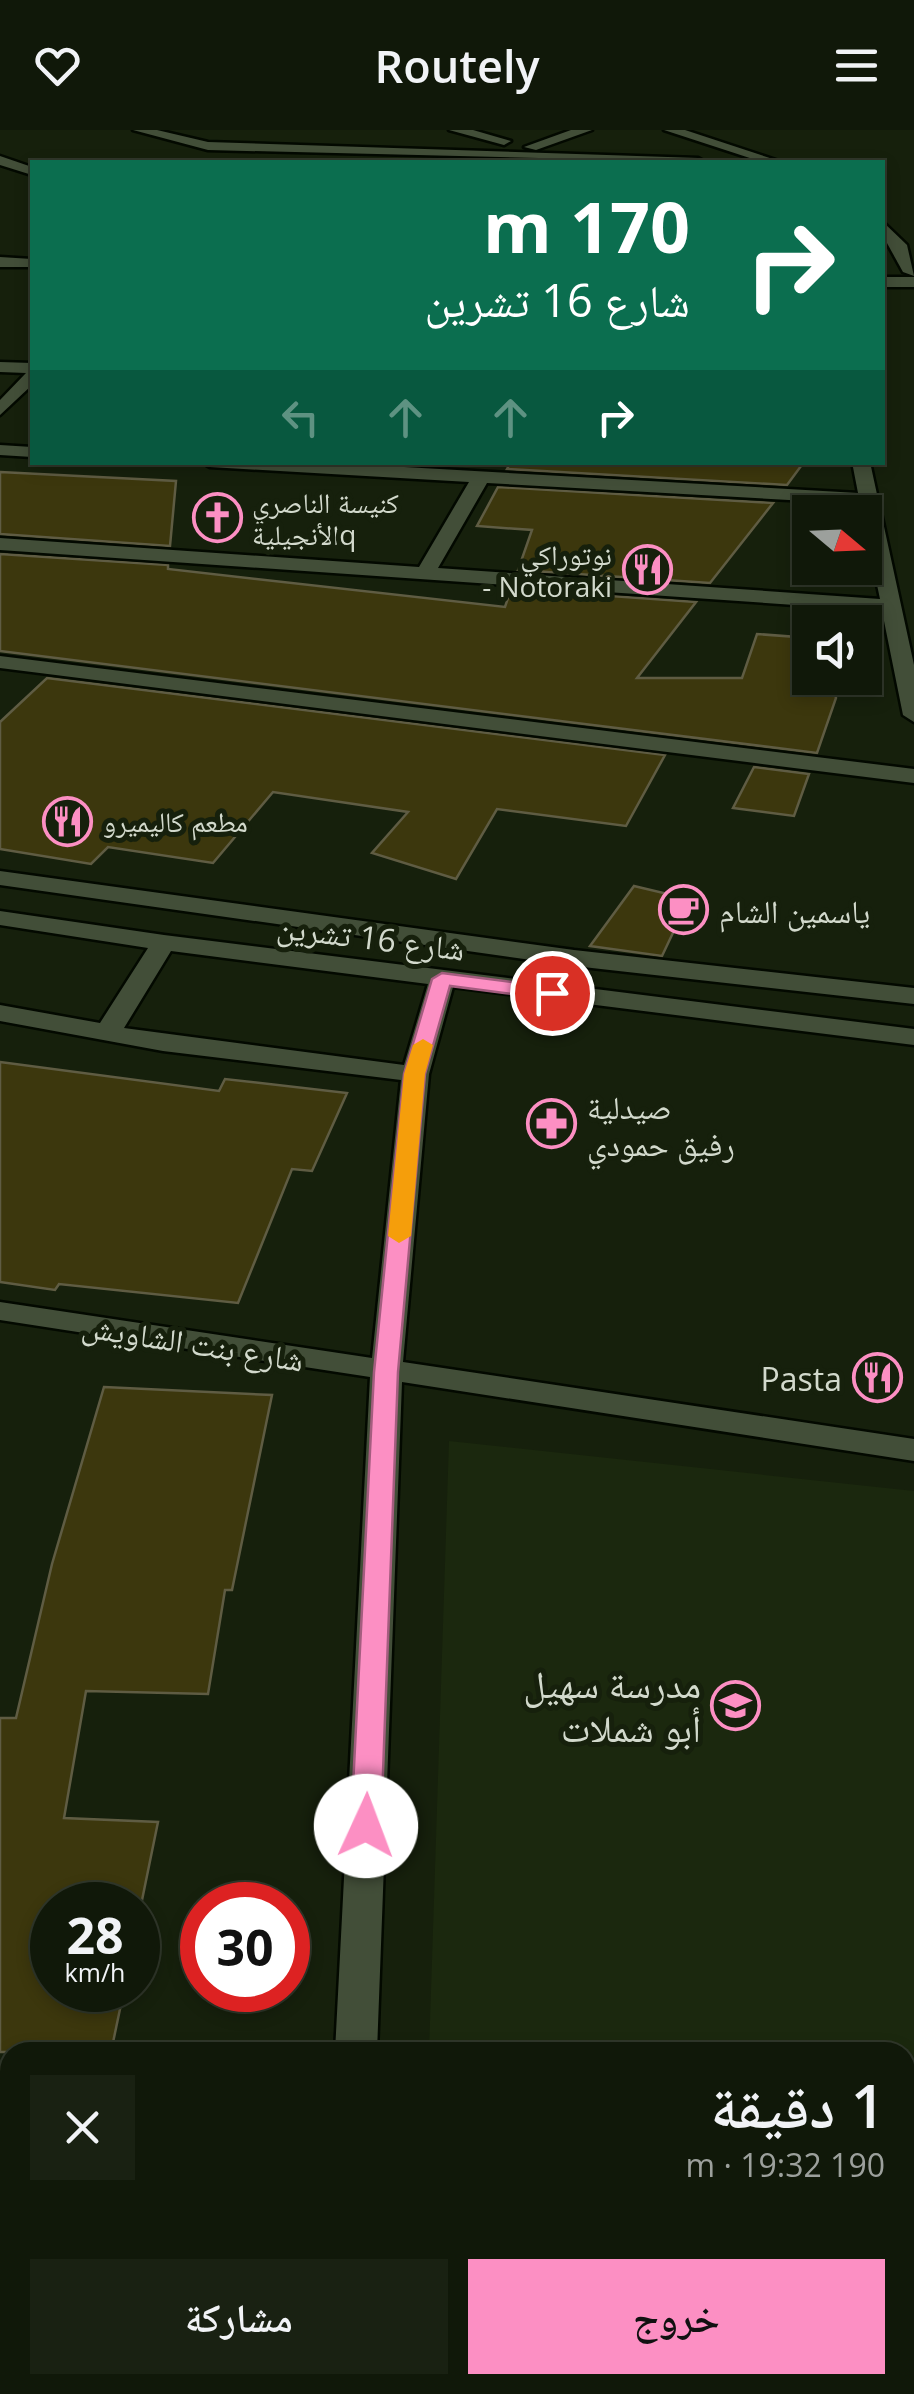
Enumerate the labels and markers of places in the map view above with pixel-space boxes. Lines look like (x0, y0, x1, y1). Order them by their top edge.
place label: كنيسة الناصري الأنجيليةq (252, 483, 399, 553)
church icon: كنيسة الناصري الأنجيليةq (191, 492, 243, 544)
place label: نوتوراكي - Notoraki (482, 535, 612, 605)
restaurant icon: نوتوراكي - Notoraki (621, 544, 673, 596)
restaurant icon: مطعم كاليميرو (42, 795, 94, 847)
place label: مطعم كاليميرو (103, 802, 248, 841)
cafe icon: ياسمين الشام (658, 884, 710, 936)
place label: ياسمين الشام (719, 889, 870, 933)
pin (510, 951, 595, 1036)
place label: صيدلية رفيق حمودي (587, 1085, 735, 1170)
pharmacy icon: صيدلية رفيق حمودي (526, 1098, 578, 1150)
restaurant icon: Pasta (851, 1352, 903, 1404)
place label: Pasta (761, 1357, 842, 1400)
place label: مدرسة سهيل أبو شملات (523, 1657, 701, 1753)
school or university icon: مدرسة سهيل أبو شملات (710, 1679, 762, 1731)

